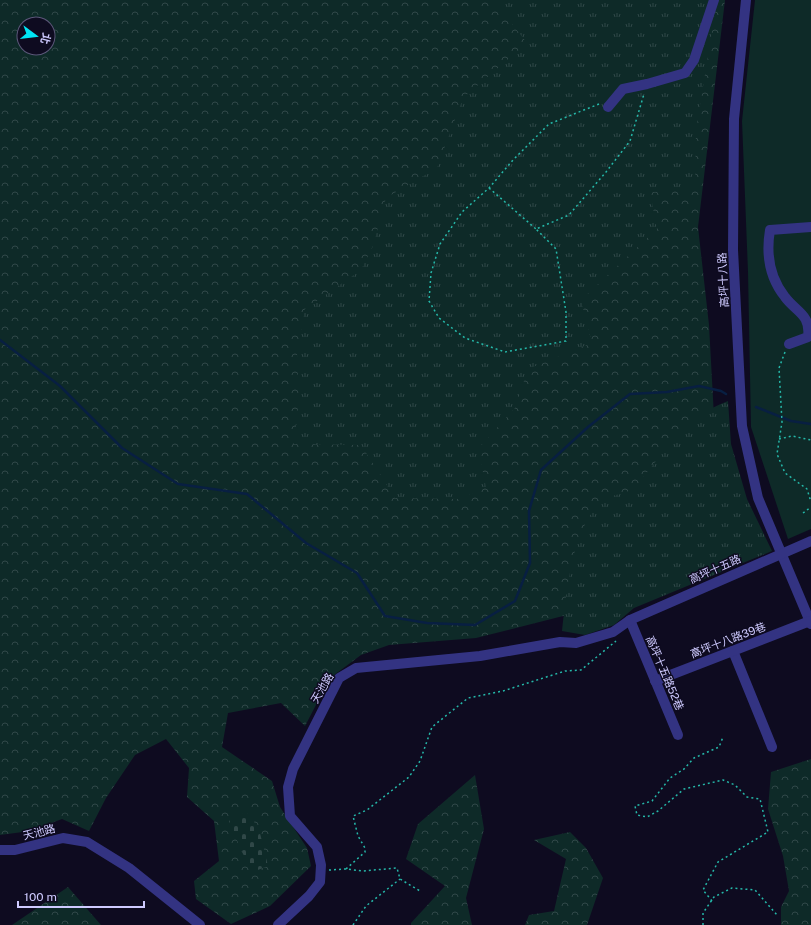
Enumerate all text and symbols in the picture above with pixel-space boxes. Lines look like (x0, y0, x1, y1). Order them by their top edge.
north arrow (16, 16, 56, 56)
text: 北 (38, 32, 53, 45)
street label: 高坪十八路 (716, 252, 730, 308)
street label: 高坪十五路 (687, 552, 743, 586)
street label: 高坪十八路39巷 (689, 620, 767, 660)
street label: 高坪十五路52巷 (644, 634, 686, 712)
street label: 天池路 (308, 671, 336, 705)
street label: 天池路 (22, 822, 56, 842)
scale bar (18, 883, 144, 909)
text: 100 m (24, 890, 57, 904)

